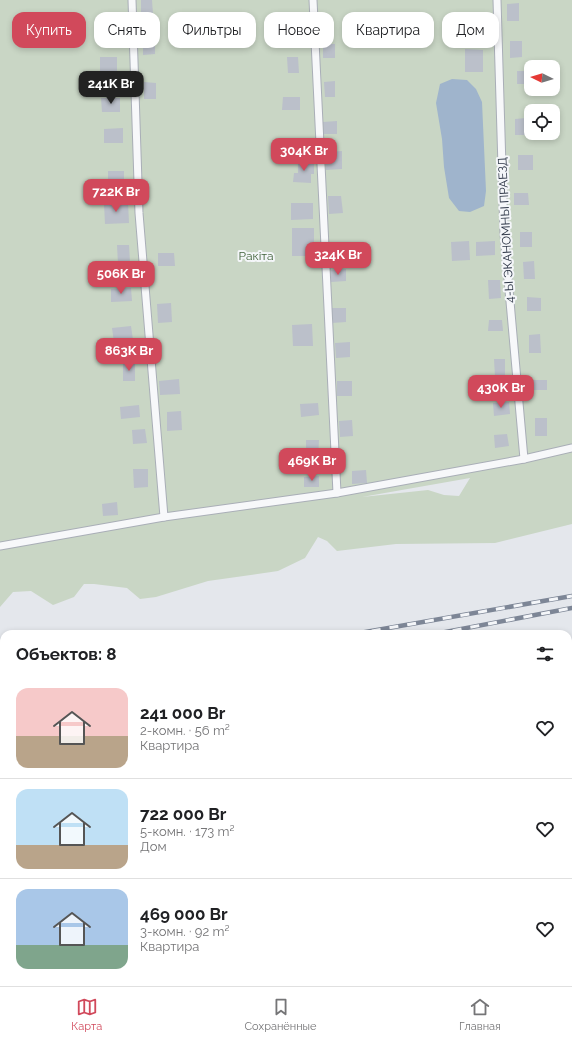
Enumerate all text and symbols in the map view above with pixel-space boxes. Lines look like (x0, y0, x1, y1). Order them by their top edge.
chip: Купить (12, 12, 86, 48)
chip: Снять (94, 12, 160, 48)
chip: Фильтры (168, 12, 256, 48)
chip: Новое (264, 12, 334, 48)
chip: Квартира (342, 12, 434, 48)
chip: Дом (442, 12, 499, 48)
north arrow (524, 60, 560, 96)
map controls (524, 60, 560, 140)
pin: 241K Br (74, 71, 148, 105)
text: 241K Br (88, 76, 134, 91)
button: locate (524, 104, 560, 140)
pin: 304K Br (267, 138, 341, 172)
text: 304K Br (280, 143, 328, 158)
street label: 4-Ы ЭКАНОМНЫ ПРАЕЗД (495, 157, 517, 303)
pin: 722K Br (79, 179, 153, 213)
text: 722K Br (92, 184, 140, 199)
pin: 324K Br (301, 242, 375, 276)
text: 324K Br (314, 247, 362, 262)
park label: Ракіта (238, 249, 274, 263)
pin: 506K Br (84, 261, 158, 295)
text: 506K Br (97, 266, 145, 281)
pin: 863K Br (92, 338, 166, 372)
text: 863K Br (105, 343, 153, 358)
pin: 430K Br (464, 375, 538, 409)
text: 430K Br (477, 380, 525, 395)
pin: 469K Br (275, 448, 349, 482)
text: 469K Br (288, 453, 336, 468)
icon: filters (534, 643, 556, 665)
text: Объектов: 8 (16, 644, 117, 664)
text: 241 000 Br (140, 703, 225, 723)
icon: home (48, 704, 96, 752)
icon: heart (534, 717, 556, 739)
text: 2-комн. · 56 m² (140, 723, 230, 738)
text: Квартира (140, 738, 199, 753)
text: 722 000 Br (140, 804, 226, 824)
icon: home (48, 805, 96, 853)
icon: heart (534, 818, 556, 840)
text: 5-комн. · 173 m² (140, 824, 235, 839)
text: Дом (140, 839, 167, 854)
text: 469 000 Br (140, 904, 228, 924)
icon: home (48, 905, 96, 953)
icon: heart (534, 918, 556, 940)
text: 3-комн. · 92 m² (140, 924, 230, 939)
text: Квартира (140, 939, 199, 954)
tab: Карта (71, 996, 102, 1033)
tab: Сохранённые (245, 996, 317, 1033)
tab: Главная (459, 996, 501, 1033)

